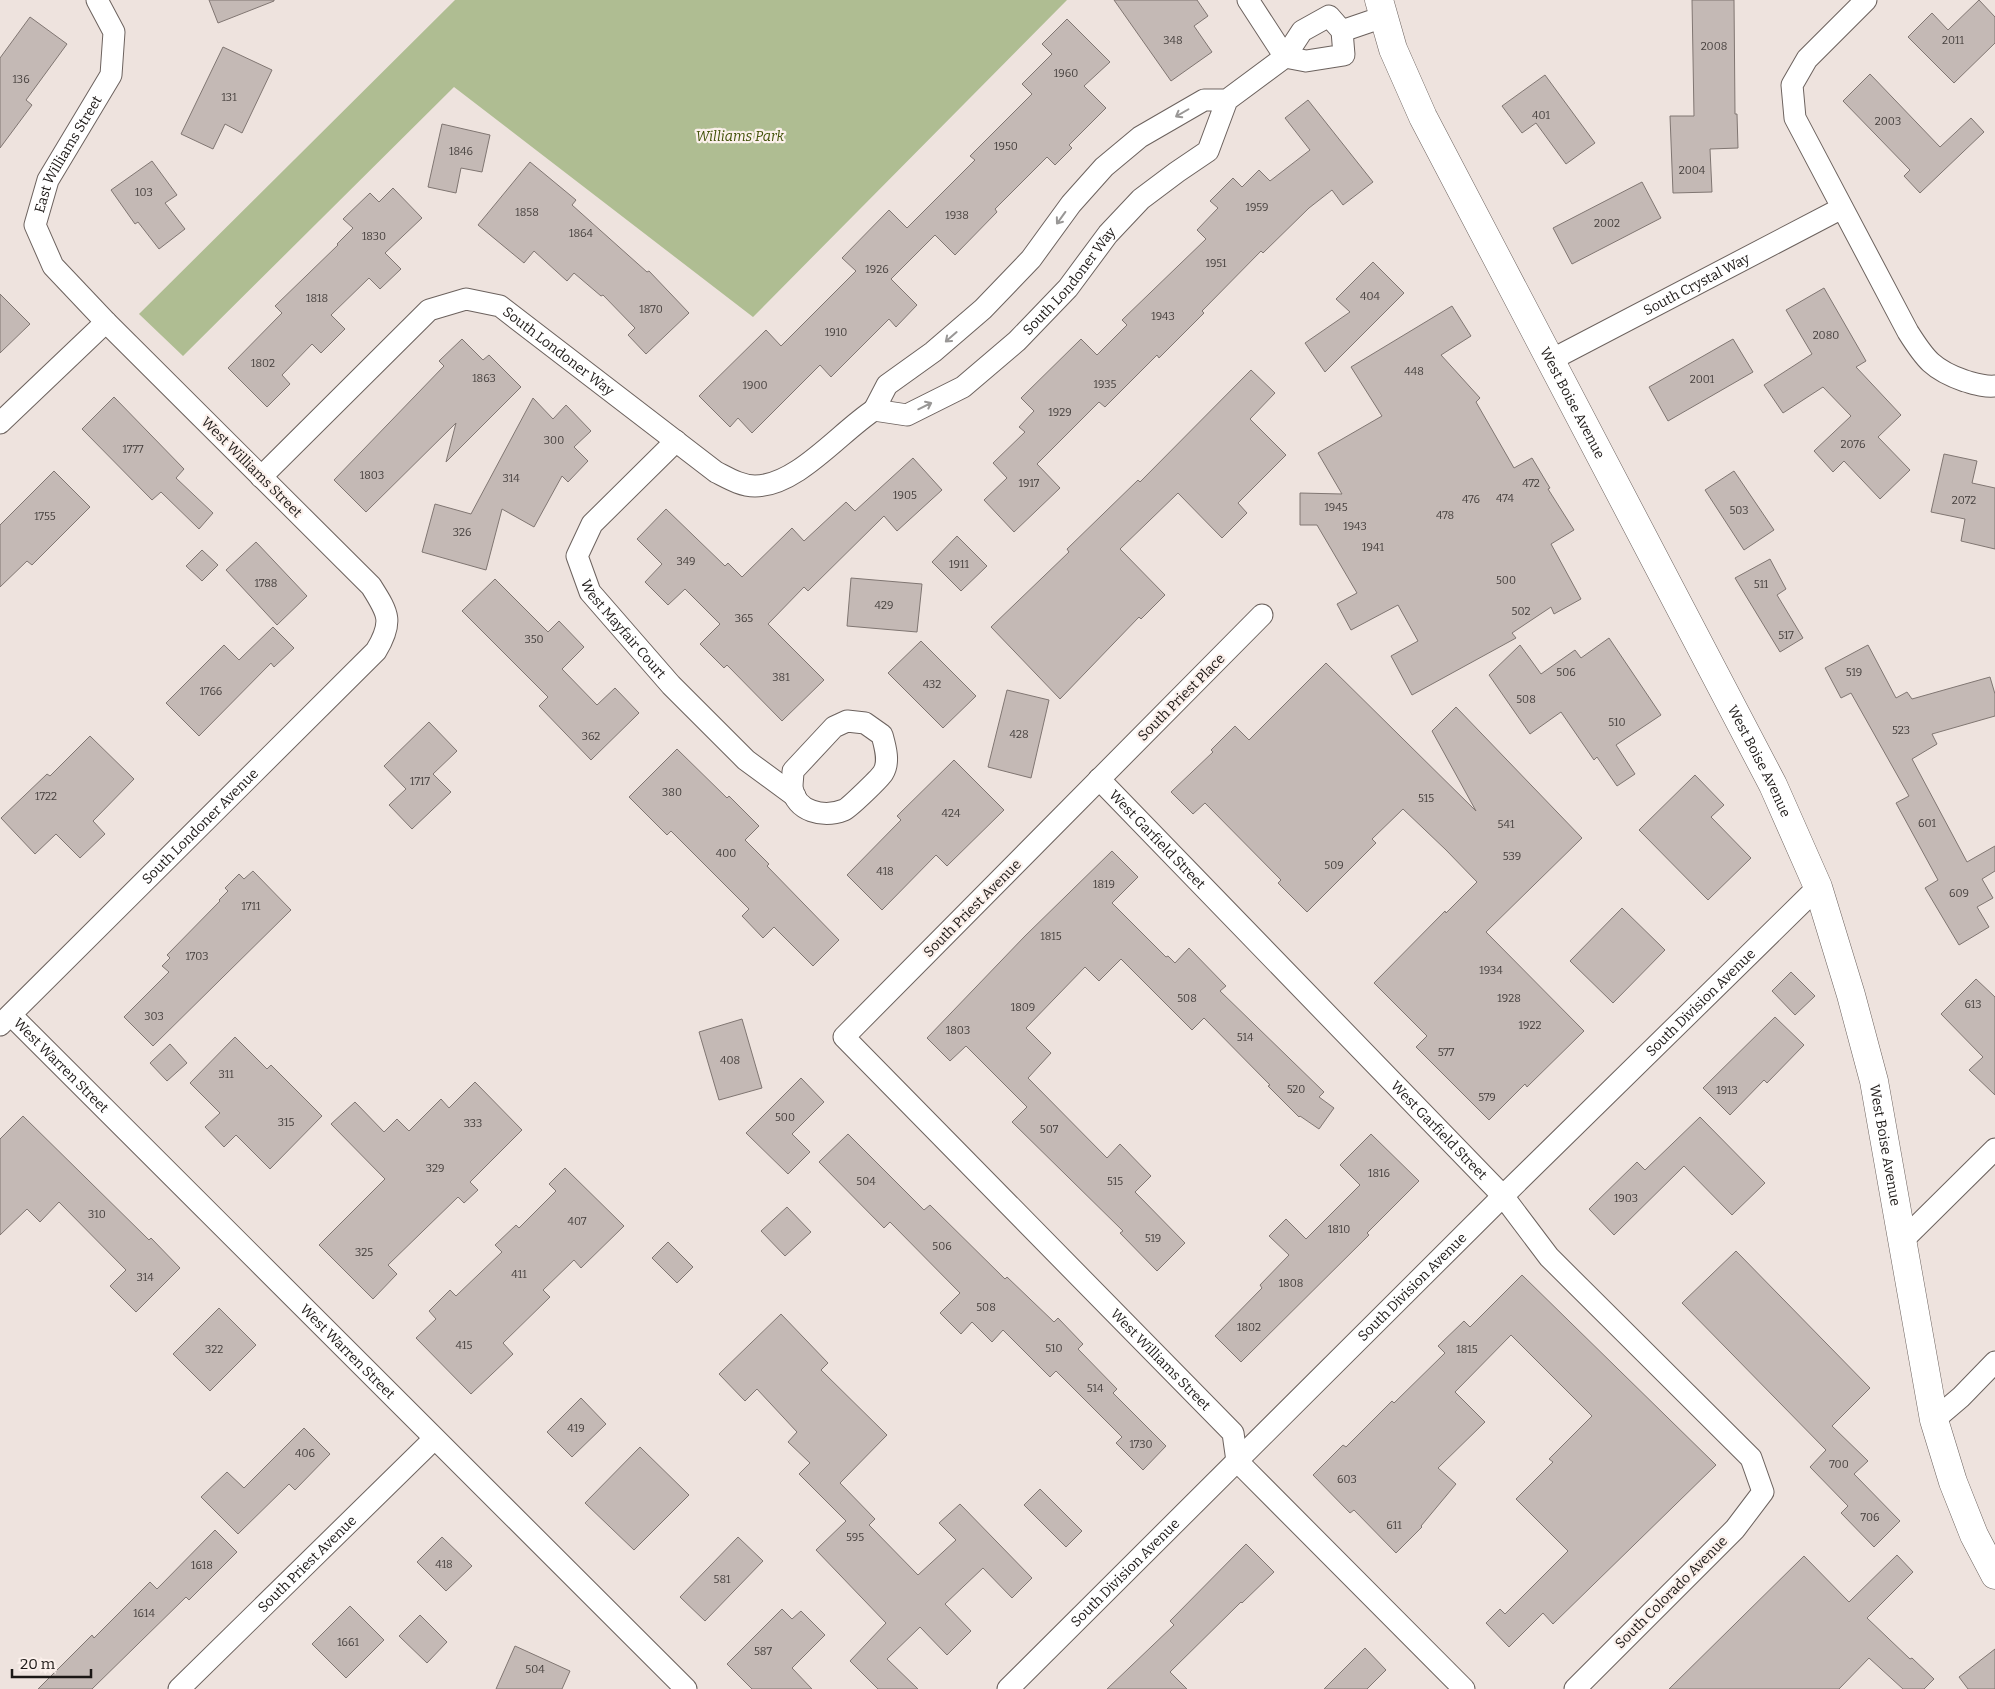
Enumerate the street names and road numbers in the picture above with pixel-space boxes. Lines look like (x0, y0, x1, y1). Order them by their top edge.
street label: East Williams Street (31, 93, 106, 215)
street label: South Londoner Way (1019, 223, 1120, 339)
street label: South Crystal Way (1641, 250, 1753, 319)
street label: South Londoner Way (499, 303, 618, 400)
street label: West Boise Avenue (1536, 345, 1608, 462)
street label: West Williams Street (198, 413, 306, 521)
street label: West Mayfair Court (577, 577, 669, 682)
street label: South Priest Place (1134, 650, 1228, 744)
street label: West Boise Avenue (1724, 702, 1794, 820)
street label: South Londoner Avenue (139, 765, 262, 888)
street label: West Garfield Street (1105, 787, 1209, 893)
street label: South Priest Avenue (920, 856, 1025, 961)
street label: South Division Avenue (1642, 945, 1759, 1060)
street label: West Warren Street (10, 1015, 112, 1116)
street label: West Garfield Street (1387, 1078, 1491, 1184)
street label: West Boise Avenue (1866, 1083, 1904, 1207)
street label: South Division Avenue (1354, 1229, 1470, 1345)
street label: West Warren Street (296, 1301, 399, 1403)
street label: West Williams Street (1107, 1305, 1214, 1414)
street label: South Priest Avenue (254, 1512, 360, 1616)
street label: South Division Avenue (1067, 1515, 1183, 1631)
street label: South Colorado Avenue (1612, 1533, 1731, 1652)

